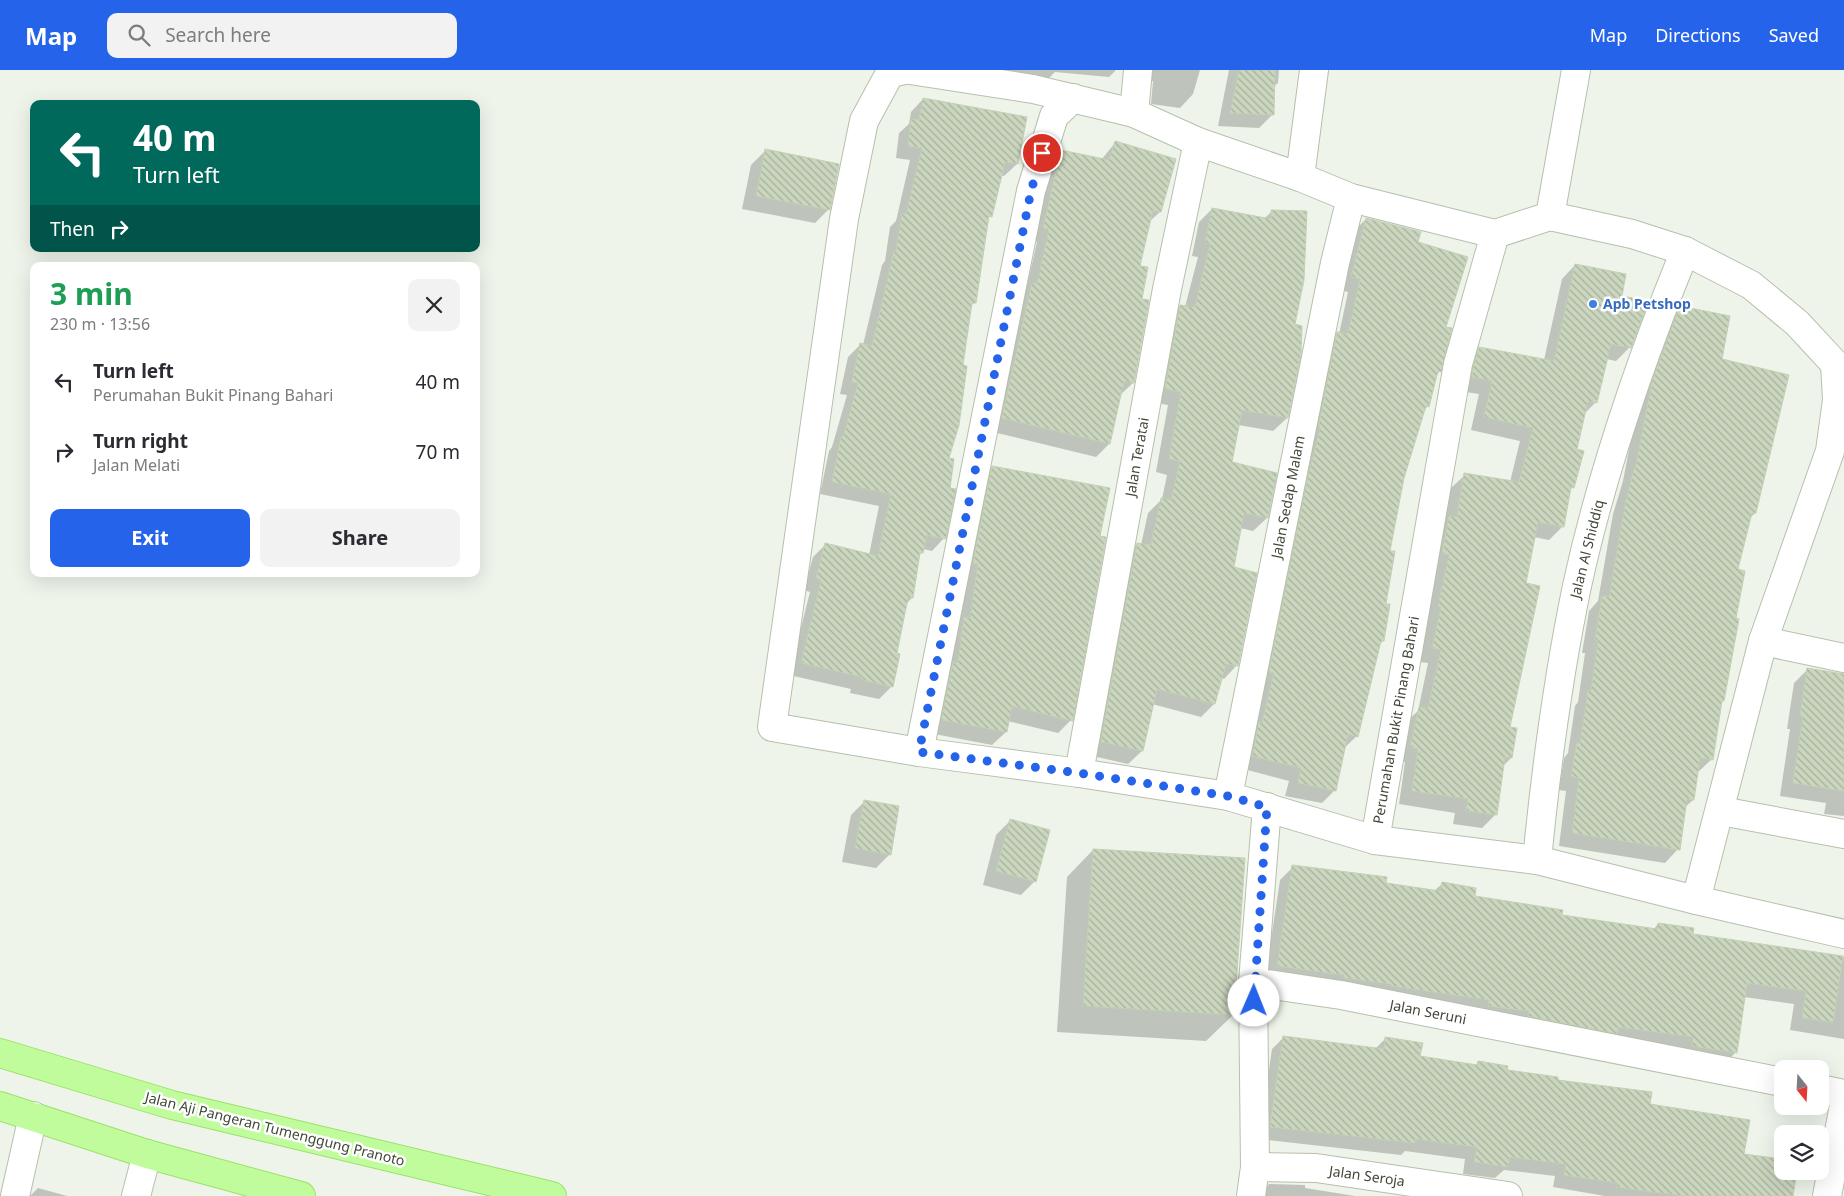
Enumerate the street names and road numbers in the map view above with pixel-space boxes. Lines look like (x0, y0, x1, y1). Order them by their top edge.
street label: Jalan Teratai (1120, 416, 1153, 500)
street label: Jalan Sedap Malam (1266, 434, 1309, 562)
street label: Jalan Al Shiddiq (1565, 498, 1608, 602)
street label: Perumahan Bukit Pinang Bahari (1368, 615, 1423, 825)
street label: Jalan Seruni (1386, 994, 1468, 1028)
street label: Jalan Aji Pangeran Tumenggung Pranoto (141, 1087, 407, 1170)
street label: Jalan Seroja (1326, 1160, 1406, 1190)

